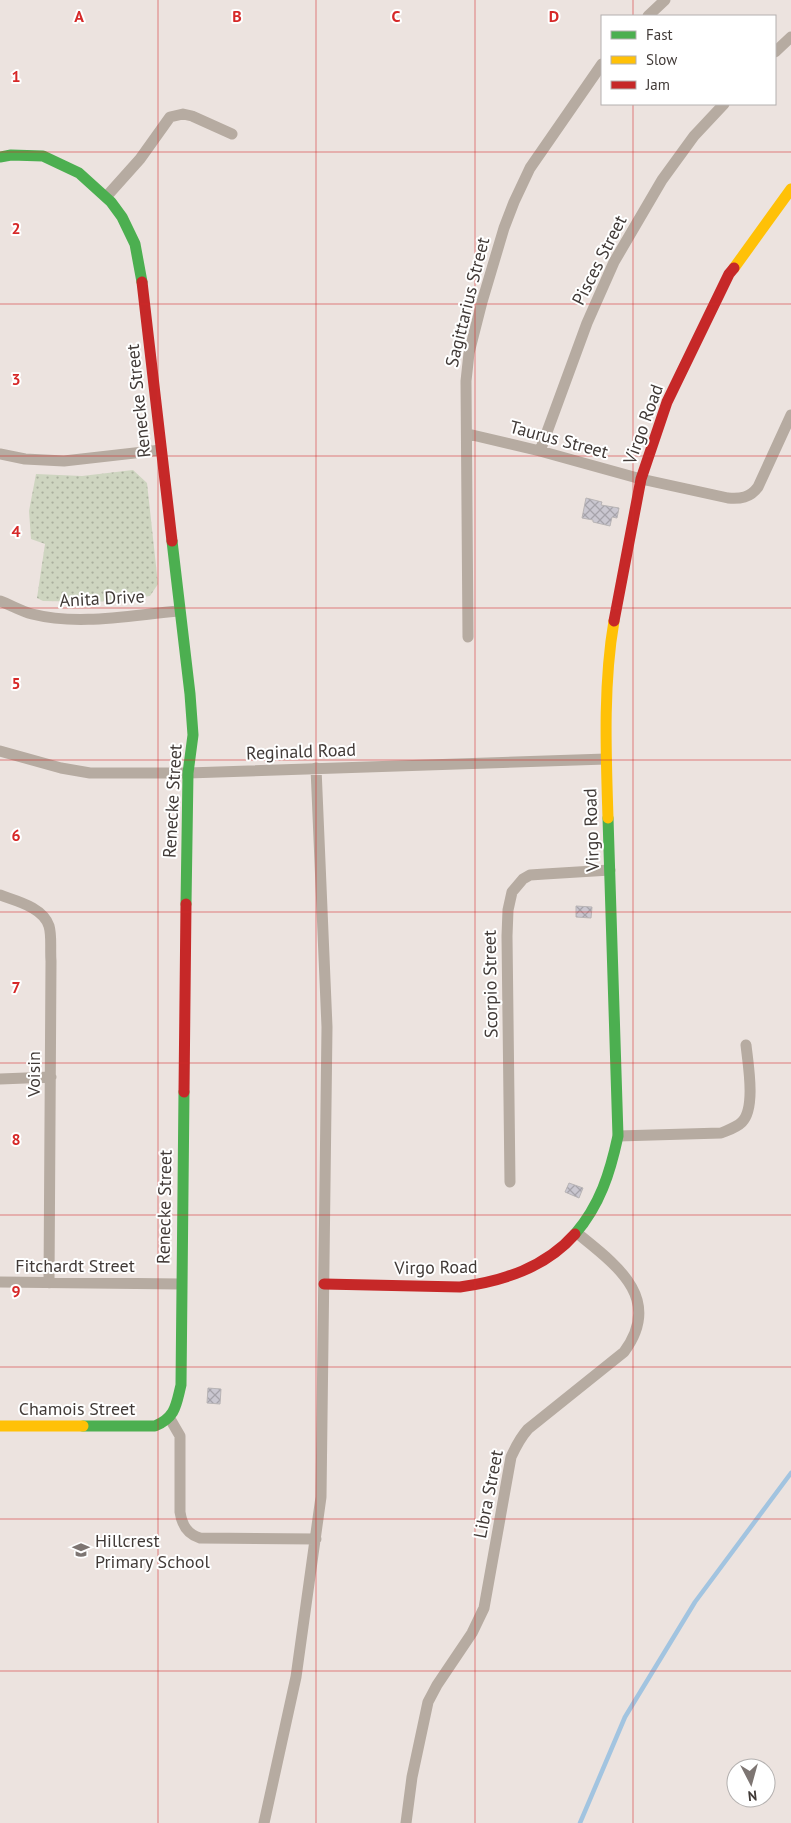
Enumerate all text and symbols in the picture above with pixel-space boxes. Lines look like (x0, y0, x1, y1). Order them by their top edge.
text: A (74, 6, 84, 26)
text: B (232, 6, 242, 26)
text: C (392, 6, 401, 26)
text: D (549, 6, 559, 26)
legend (601, 15, 776, 105)
text: Fast (646, 25, 673, 44)
text: Slow (646, 50, 677, 69)
text: 1 (11, 66, 21, 86)
text: Jam (645, 75, 670, 94)
street label: Pisces Street (567, 211, 631, 309)
text: 2 (11, 218, 21, 238)
street label: Sagittarius Street (440, 235, 494, 369)
street label: Renecke Street (121, 343, 155, 459)
text: 3 (11, 369, 21, 389)
street label: Virgo Road (618, 381, 668, 468)
street label: Taurus Street (507, 415, 611, 463)
text: 4 (11, 521, 21, 541)
street label: Anita Drive (59, 584, 145, 612)
text: 5 (11, 673, 21, 693)
street label: Reginald Road (246, 738, 356, 764)
street label: Renecke Street (158, 743, 186, 859)
street label: Virgo Road (578, 788, 604, 873)
text: 6 (11, 825, 21, 845)
street label: Scorpio Street (478, 930, 502, 1038)
text: 7 (11, 977, 21, 997)
street label: Voisin (22, 1051, 45, 1098)
text: 8 (11, 1129, 21, 1149)
street label: Renecke Street (152, 1150, 176, 1264)
street label: Fitchardt Street (15, 1254, 135, 1277)
street label: Virgo Road (393, 1255, 478, 1279)
text: 9 (11, 1281, 21, 1301)
street label: Chamois Street (19, 1397, 135, 1420)
street label: Libra Street (468, 1448, 508, 1540)
place label: Hillcrest Primary School (95, 1529, 210, 1573)
school or university icon: Hillcrest Primary School (71, 1540, 91, 1560)
north arrow (726, 1758, 776, 1808)
text: N (747, 1786, 758, 1805)

